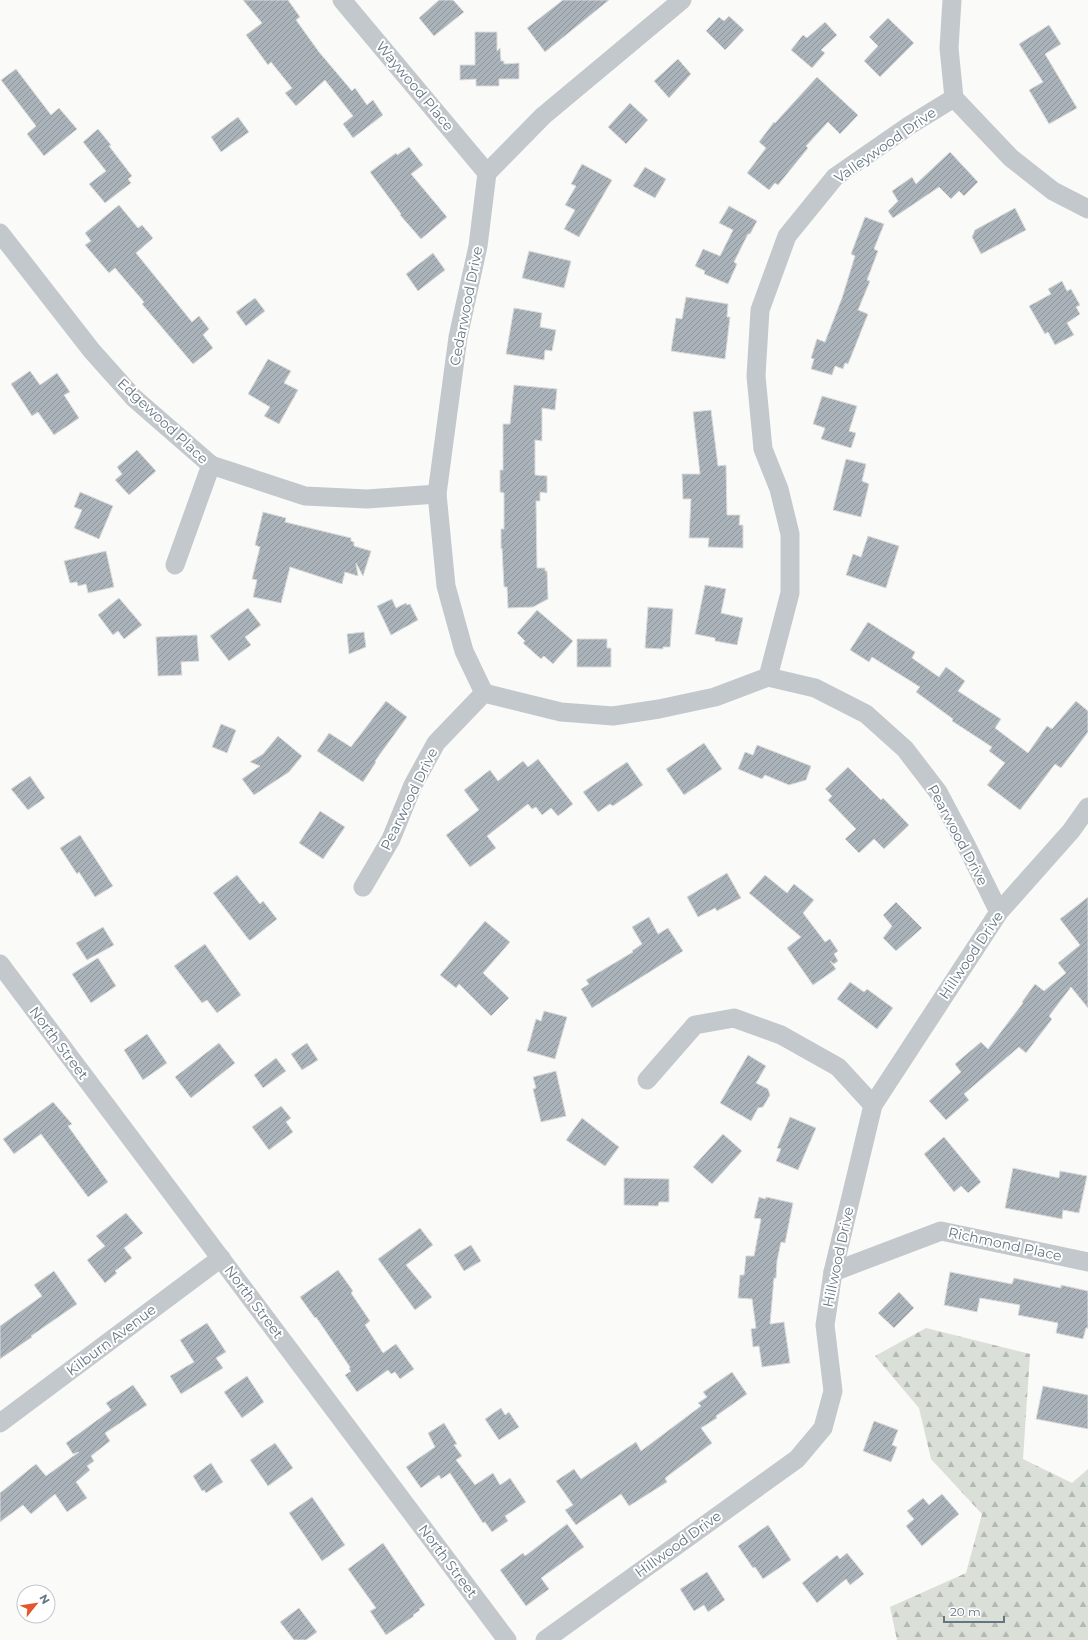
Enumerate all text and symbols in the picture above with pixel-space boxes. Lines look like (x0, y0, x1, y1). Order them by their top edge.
street label: Waywood Place (372, 38, 458, 134)
street label: Valleywood Drive (831, 103, 939, 187)
street label: Cedarwood Drive (446, 245, 486, 367)
street label: Edgewood Place (114, 374, 212, 468)
street label: Pearwood Drive (376, 745, 442, 853)
street label: Pearwood Drive (924, 781, 992, 889)
street label: Hillwood Drive (935, 908, 1007, 1002)
street label: North Street (26, 1003, 93, 1083)
street label: Hillwood Drive (819, 1205, 857, 1309)
street label: Richmond Place (947, 1223, 1063, 1265)
street label: North Street (221, 1262, 288, 1342)
street label: Kilburn Avenue (63, 1300, 159, 1380)
street label: Hillwood Drive (631, 1507, 725, 1581)
street label: North Street (415, 1521, 482, 1601)
north arrow (16, 1584, 56, 1624)
text: N (36, 1592, 53, 1606)
scale bar (944, 1598, 1004, 1624)
text: 20 m (950, 1604, 981, 1619)

